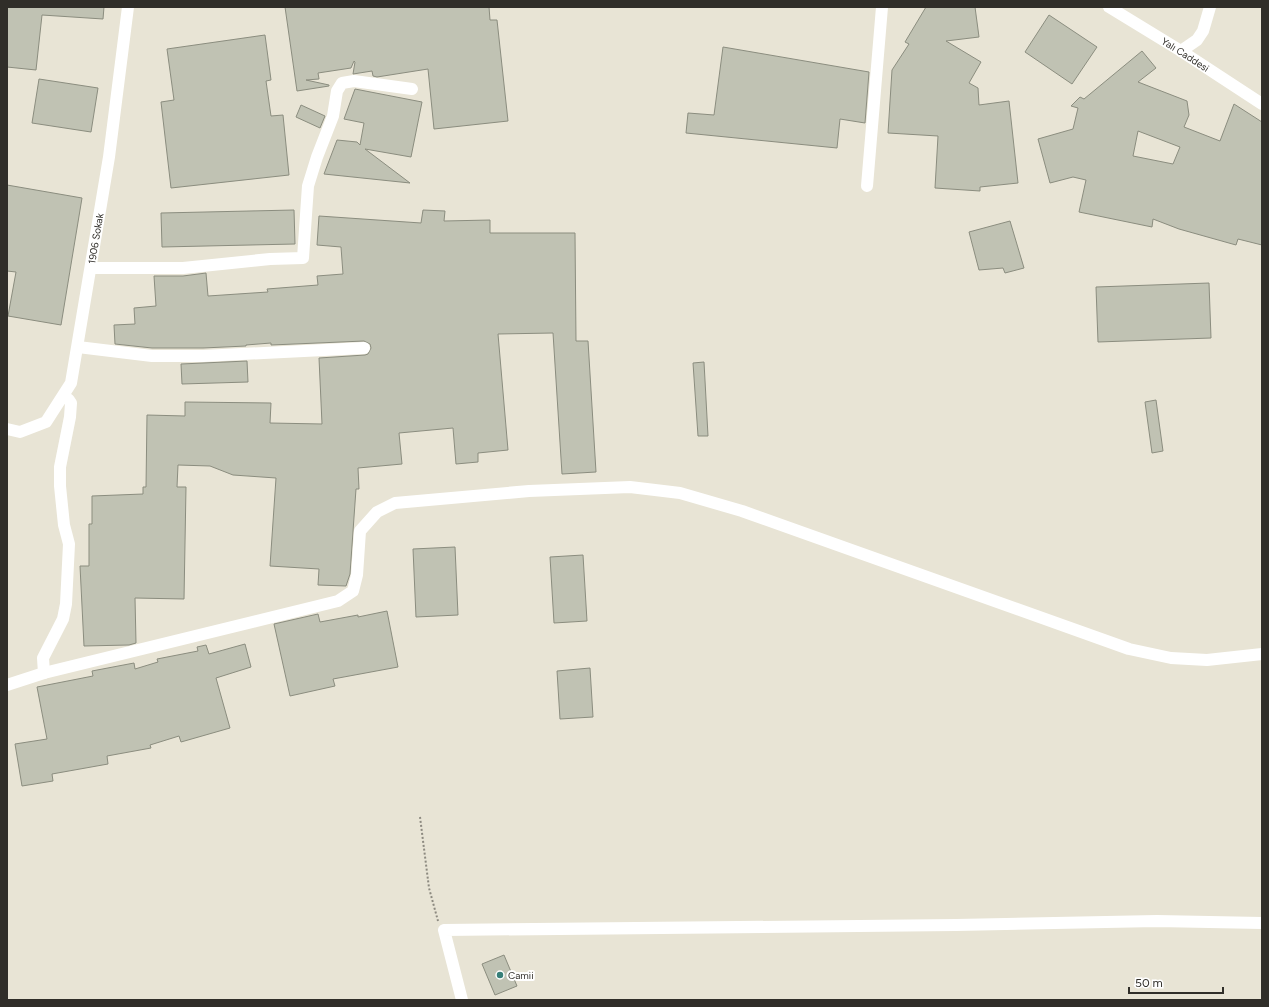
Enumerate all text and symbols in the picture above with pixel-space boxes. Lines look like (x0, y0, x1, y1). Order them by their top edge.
street label: Yalı Caddesi (1159, 34, 1212, 74)
street label: 1906 Sokak (85, 212, 106, 265)
place label: Camii (508, 969, 533, 982)
scale bar (1129, 969, 1223, 995)
marker: Camii (495, 970, 505, 980)
text: 50 m (1135, 976, 1163, 990)

